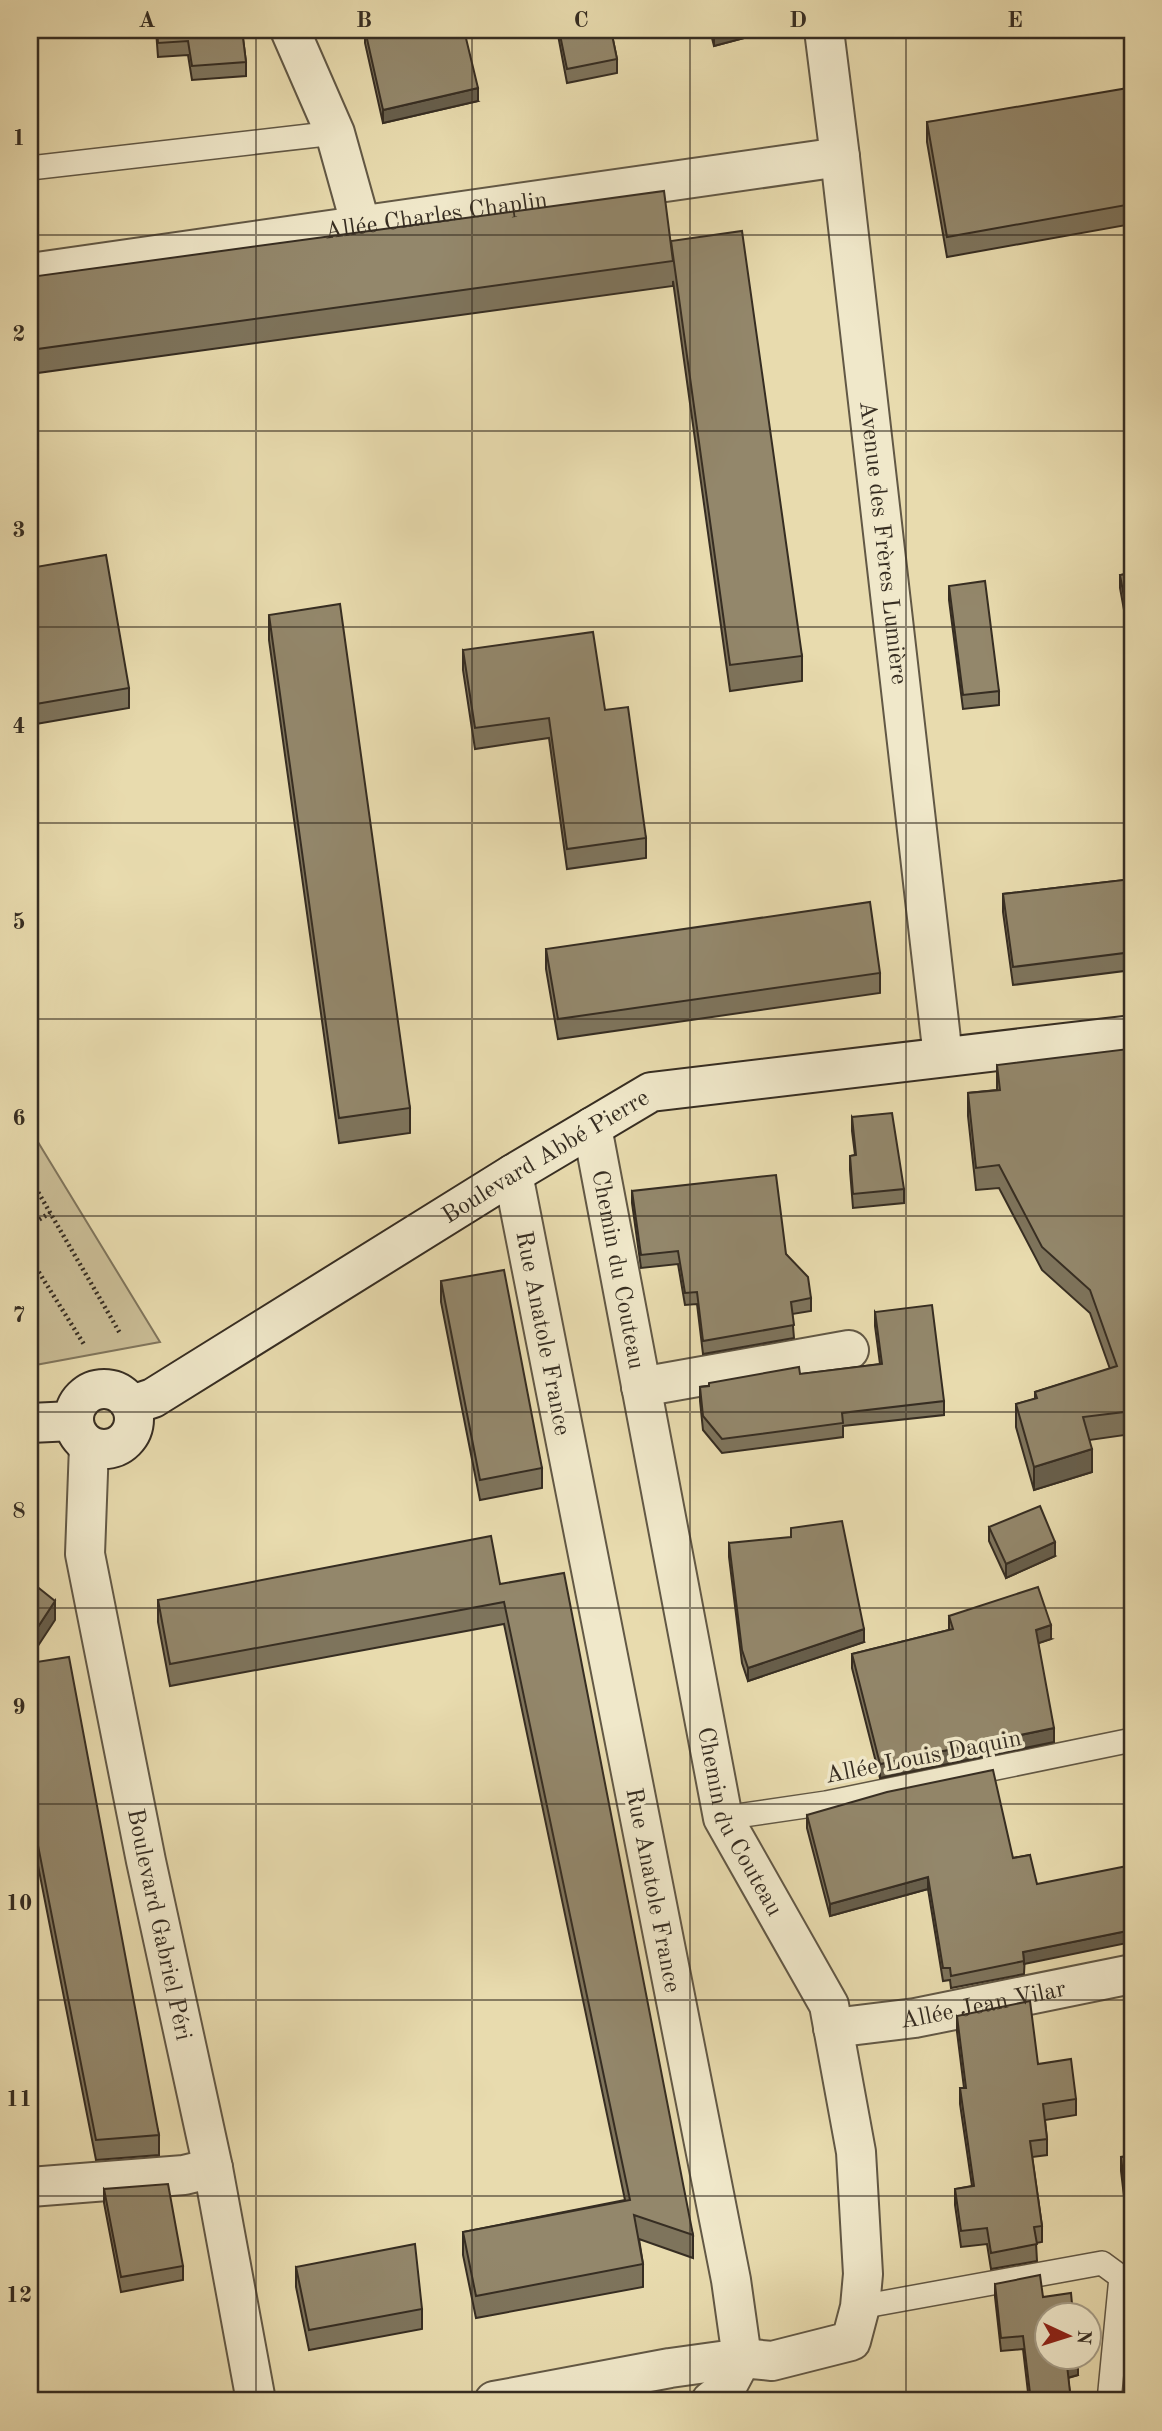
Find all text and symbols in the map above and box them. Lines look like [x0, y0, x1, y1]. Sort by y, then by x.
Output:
text: A [138, 9, 156, 32]
text: B [356, 9, 372, 32]
text: C [573, 9, 589, 32]
text: D [789, 9, 807, 32]
text: E [1007, 9, 1023, 32]
text: 1 [12, 127, 26, 150]
street label: Allée Charles Chaplin [323, 189, 549, 245]
text: 2 [12, 323, 26, 346]
street label: Avenue des Frères Lumière [854, 400, 910, 686]
text: 3 [12, 519, 26, 542]
text: 4 [12, 715, 26, 738]
text: 5 [12, 911, 26, 934]
street label: Boulevard Abbé Pierre [438, 1086, 654, 1229]
text: 6 [12, 1107, 26, 1130]
street label: Chemin du Couteau [586, 1168, 648, 1372]
street label: Rue Anatole France [510, 1229, 574, 1438]
text: 7 [12, 1304, 26, 1327]
text: 8 [12, 1500, 26, 1523]
text: 9 [12, 1696, 26, 1719]
street label: Chemin du Couteau [692, 1725, 786, 1921]
street label: Allée Louis Daquin [823, 1727, 1024, 1789]
street label: Rue Anatole France [620, 1786, 684, 1995]
street label: Boulevard Gabriel Péri [122, 1807, 195, 2043]
text: 10 [6, 1892, 32, 1915]
street label: Allée Jean Vilar [899, 1978, 1068, 2034]
text: 11 [6, 2088, 32, 2111]
text: 12 [6, 2284, 32, 2307]
north arrow [1032, 2302, 1102, 2372]
text: N [1072, 2329, 1092, 2345]

